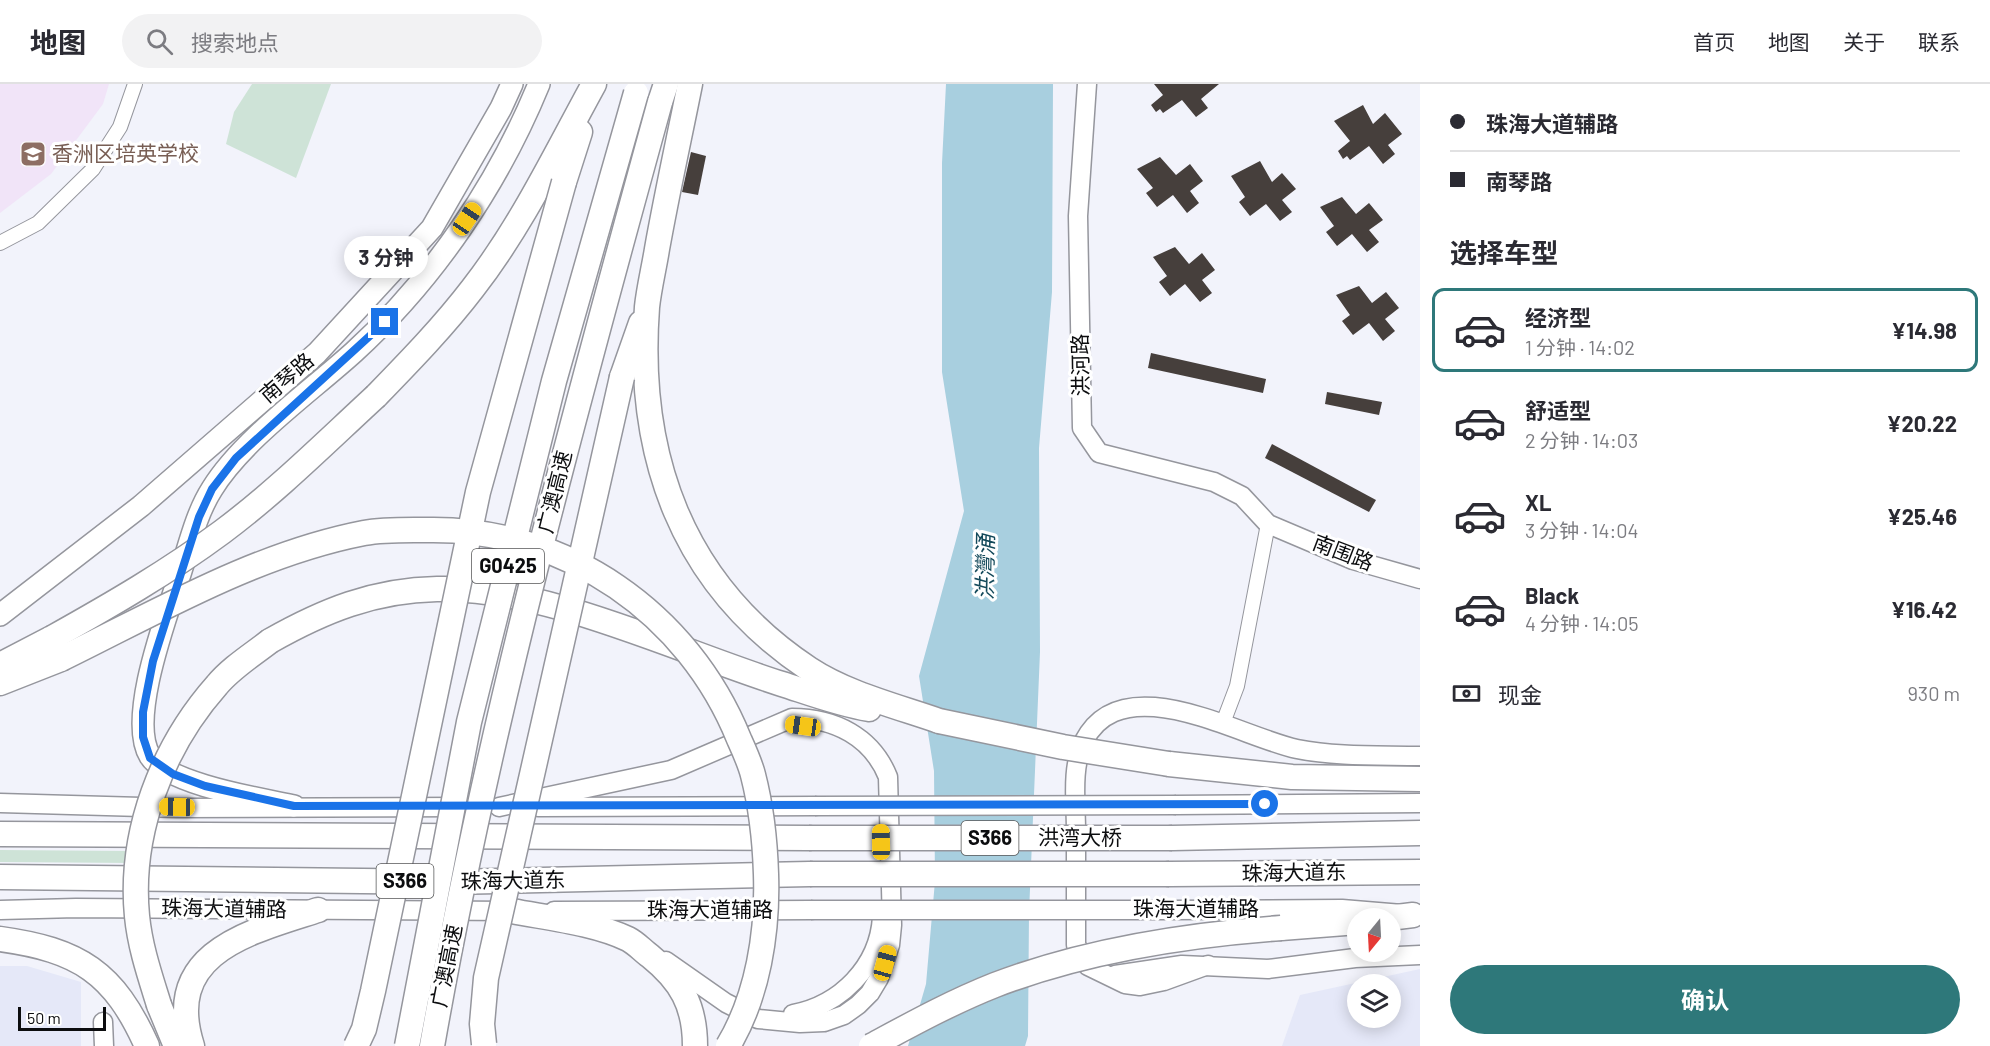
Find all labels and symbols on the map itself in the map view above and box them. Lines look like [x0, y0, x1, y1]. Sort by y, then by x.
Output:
school or university icon: 香洲区培英学校 [18, 139, 48, 169]
place label: 香洲区培英学校 [52, 140, 199, 165]
car [449, 199, 485, 239]
callout: 3 分钟 [343, 235, 427, 277]
route end [371, 308, 398, 335]
street label: 洪河路 [1066, 333, 1093, 397]
street label: 南琴路 [254, 347, 318, 407]
street label: 广澳高速 [531, 448, 576, 535]
street label: 南围路 [1310, 529, 1377, 575]
water label: 洪灣涌 [970, 531, 998, 600]
road number: G0425 [472, 549, 544, 583]
car [784, 715, 822, 737]
route start [1251, 790, 1278, 817]
car [159, 798, 195, 816]
road number: S366 [962, 821, 1018, 855]
car [872, 824, 890, 860]
street label: 洪湾大桥 [1038, 824, 1122, 849]
street label: 珠海大道东 [1241, 858, 1347, 885]
road number: S366 [376, 864, 434, 898]
street label: 珠海大道东 [460, 866, 566, 893]
street label: 珠海大道辅路 [161, 894, 287, 921]
street label: 珠海大道辅路 [1133, 895, 1259, 920]
street label: 珠海大道辅路 [647, 896, 773, 921]
north arrow [1347, 908, 1401, 962]
street label: 广澳高速 [425, 922, 466, 1009]
car [872, 943, 898, 983]
scale bar [18, 1004, 106, 1032]

